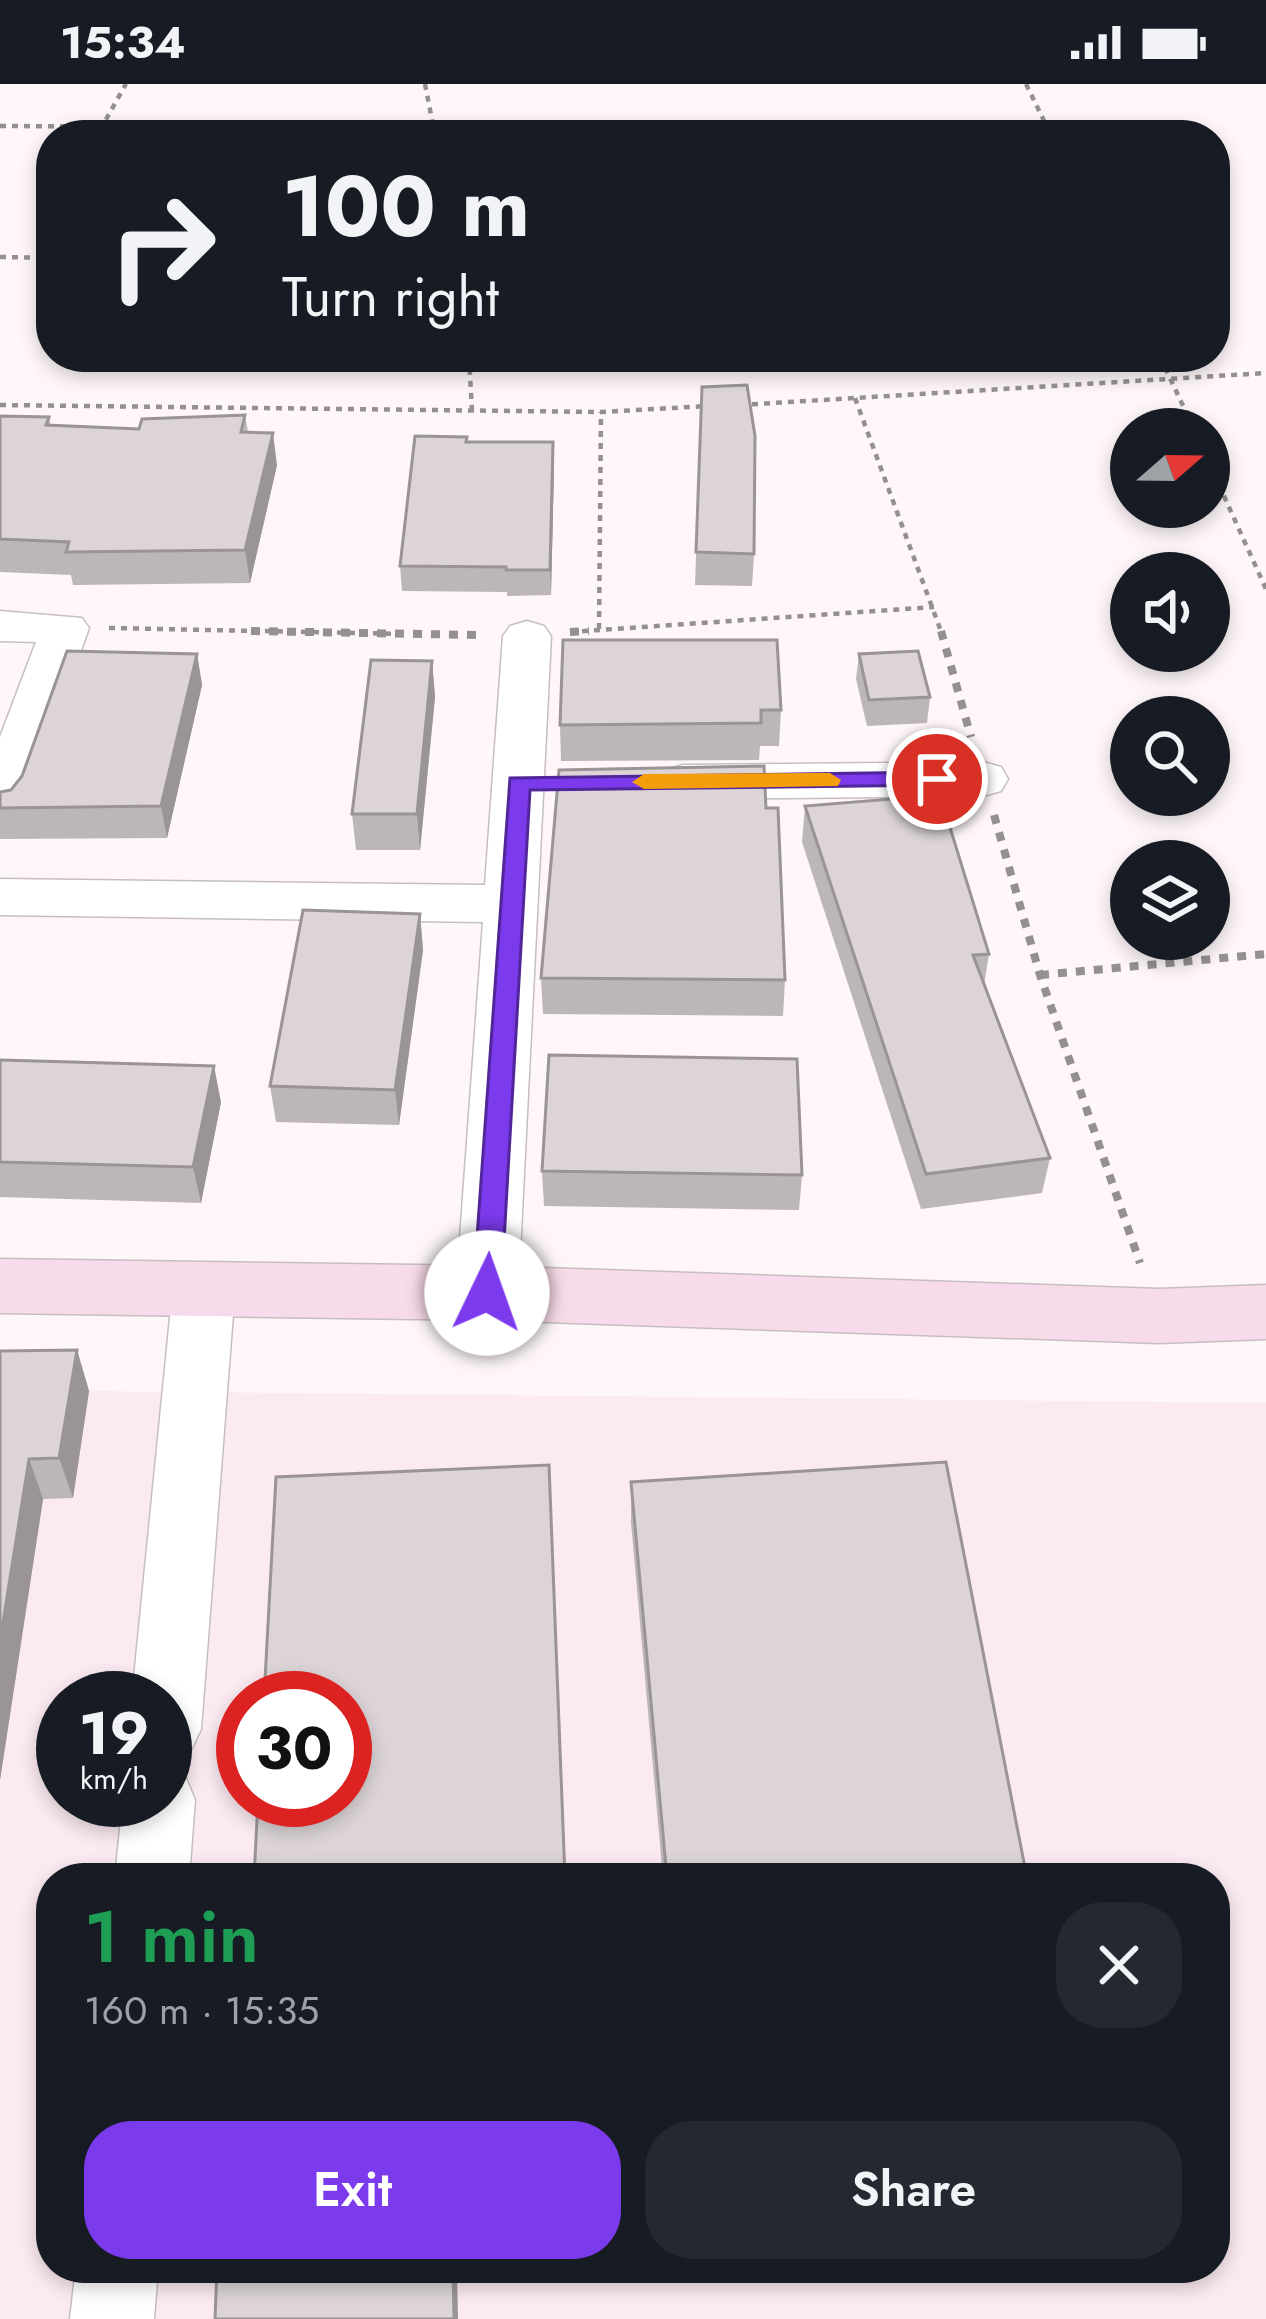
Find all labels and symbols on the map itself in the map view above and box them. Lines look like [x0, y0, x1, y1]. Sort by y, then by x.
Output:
north arrow [1110, 408, 1230, 528]
pin [886, 728, 988, 830]
position arrow [424, 1230, 550, 1356]
speed limit sign: 30 [216, 1671, 372, 1827]

